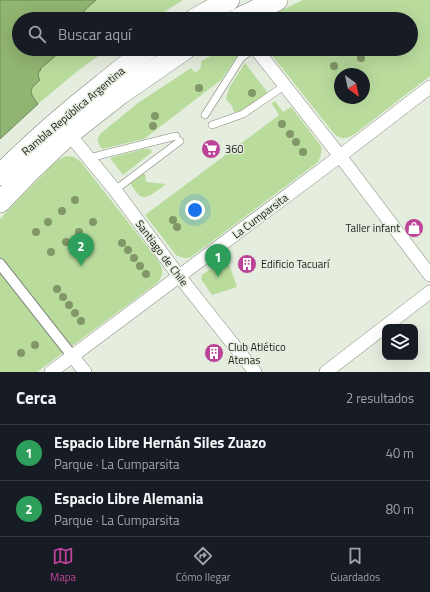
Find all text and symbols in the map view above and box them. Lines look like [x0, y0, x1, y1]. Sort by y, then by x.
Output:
search box [12, 12, 418, 56]
icon: search [26, 23, 48, 45]
text: Buscar aquí [58, 23, 131, 46]
street label: Rambla República Argentina [18, 63, 128, 159]
north arrow [334, 68, 370, 104]
supermarket icon: 360 [200, 138, 222, 160]
place label: 360 [225, 141, 243, 157]
street label: La Cumparsita [229, 189, 292, 242]
your location [185, 200, 205, 220]
street label: Santiago de Chile [132, 217, 192, 290]
shop icon: Taller infant [403, 217, 425, 239]
place label: Taller infant [346, 220, 400, 236]
pin: 2 [68, 233, 94, 266]
pin: 1 [205, 244, 231, 277]
building icon: Edificio Tacuarí [236, 253, 258, 275]
place label: Edificio Tacuarí [261, 256, 331, 272]
map controls [382, 324, 418, 360]
button: layers [382, 324, 418, 360]
place label: Club Atlético Atenas [228, 339, 286, 368]
building icon: Club Atlético Atenas [203, 342, 225, 364]
text: Cerca [16, 385, 56, 411]
text: 2 resultados [346, 388, 414, 408]
text: Espacio Libre Hernán Siles Zuazo [54, 431, 266, 454]
text: 1 [25, 443, 33, 463]
text: 40 m [386, 443, 414, 463]
text: Parque · La Cumparsita [54, 454, 179, 474]
text: Espacio Libre Alemania [54, 487, 204, 510]
text: 2 [25, 499, 33, 519]
text: 80 m [386, 499, 414, 519]
text: Parque · La Cumparsita [54, 510, 179, 530]
tab: Mapa [50, 545, 76, 585]
tab: Cómo llegar [176, 545, 230, 585]
tab: Guardados [330, 545, 380, 585]

